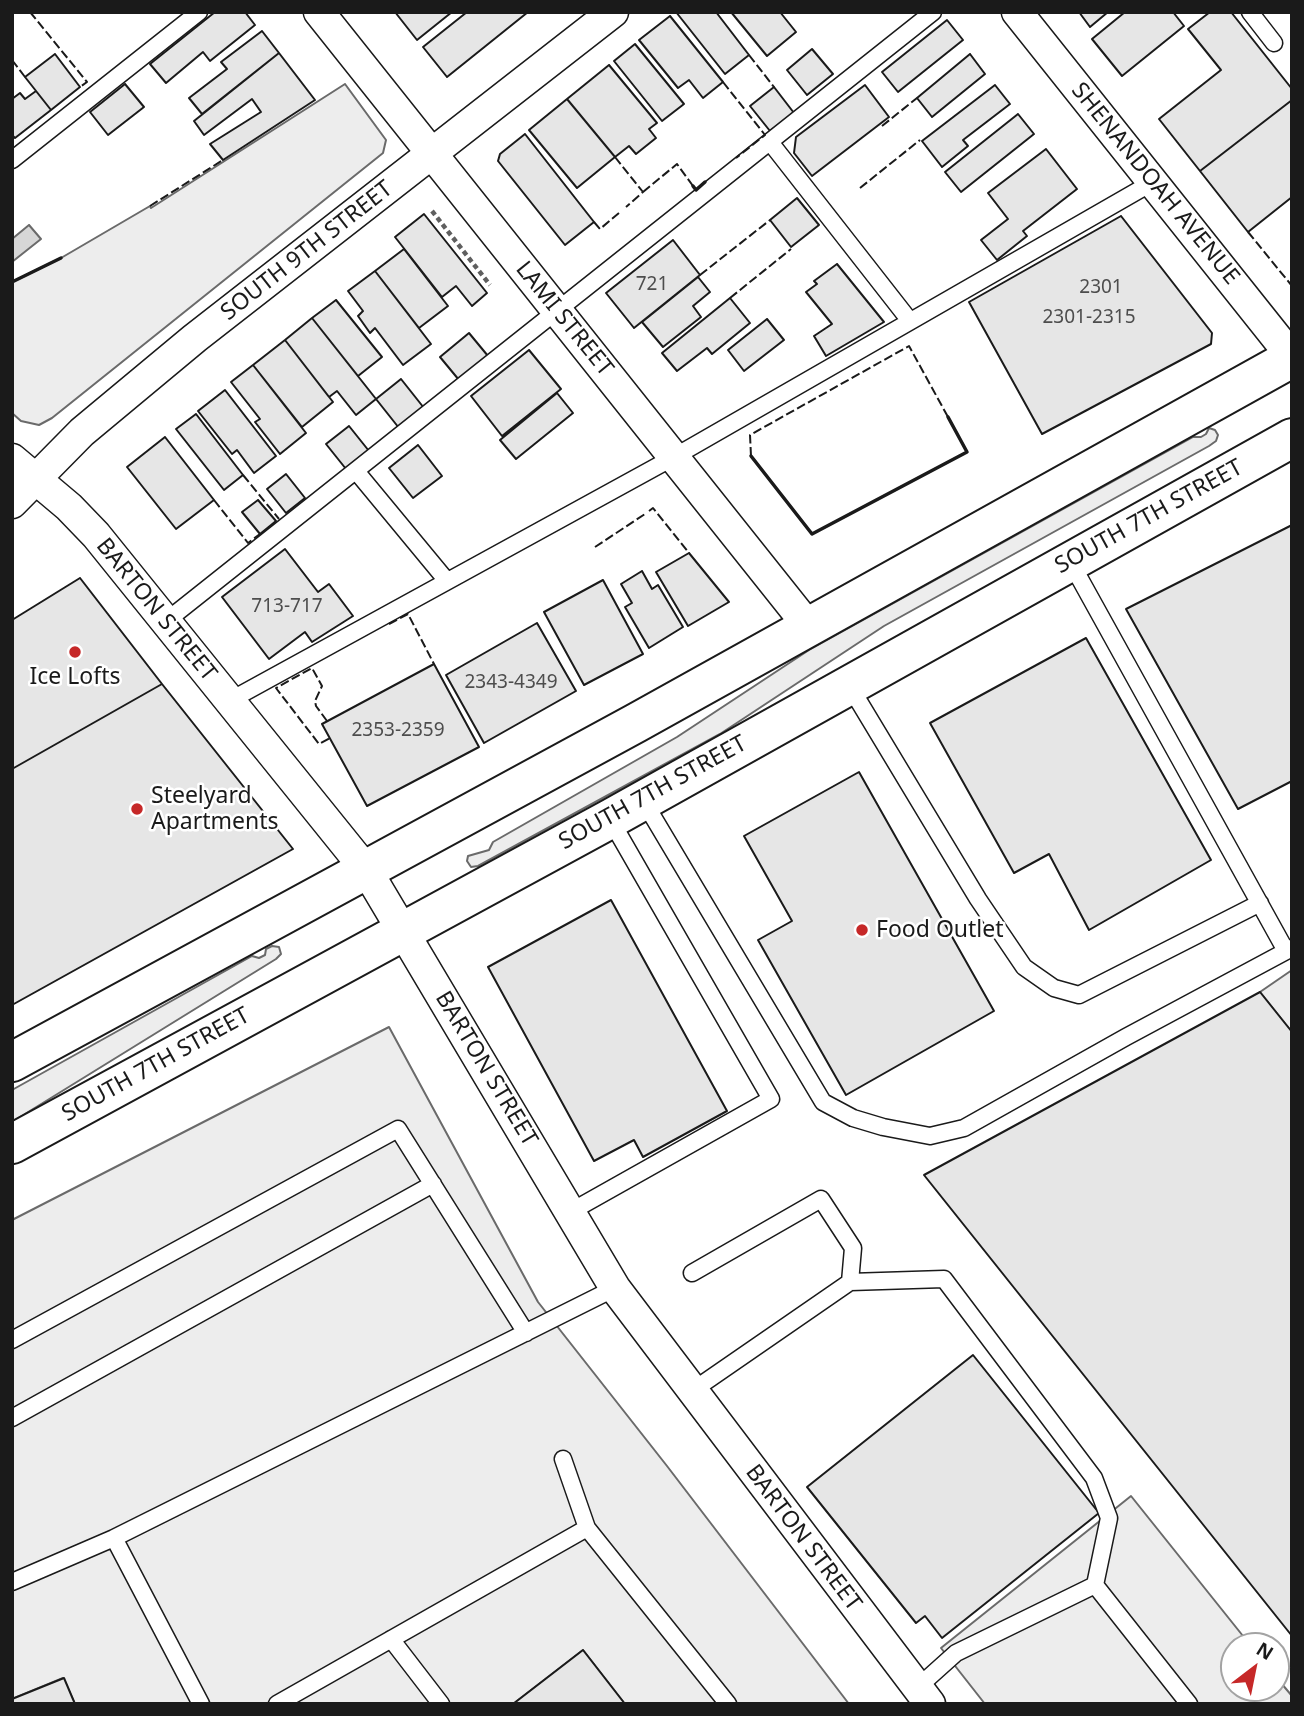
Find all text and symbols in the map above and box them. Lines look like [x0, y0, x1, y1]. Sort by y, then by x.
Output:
street label: SHENANDOAH AVENUE [1065, 78, 1245, 290]
street label: SOUTH 9TH STREET [216, 175, 398, 327]
street label: LAMI STREET [509, 256, 619, 382]
house number: 721 [636, 274, 668, 296]
house number: 2301 [1079, 277, 1123, 299]
house number: 2301-2315 [1042, 307, 1136, 329]
street label: SOUTH 7TH STREET [1050, 454, 1248, 580]
street label: BARTON STREET [90, 533, 222, 687]
house number: 713-717 [251, 596, 323, 618]
marker: Ice Lofts [67, 644, 83, 660]
place label: Ice Lofts [30, 663, 120, 691]
house number: 2343-4349 [464, 672, 558, 694]
house number: 2353-2359 [351, 720, 445, 742]
street label: SOUTH 7TH STREET [554, 730, 752, 856]
place label: Steelyard Apartments [151, 782, 279, 836]
marker: Steelyard Apartments [129, 801, 145, 817]
place label: Food Outlet [876, 916, 1004, 944]
marker: Food Outlet [854, 922, 870, 938]
street label: BARTON STREET [429, 987, 543, 1151]
street label: SOUTH 7TH STREET [57, 1002, 255, 1128]
street label: BARTON STREET [739, 1459, 867, 1617]
north arrow [1220, 1632, 1290, 1702]
text: N [1252, 1636, 1279, 1666]

